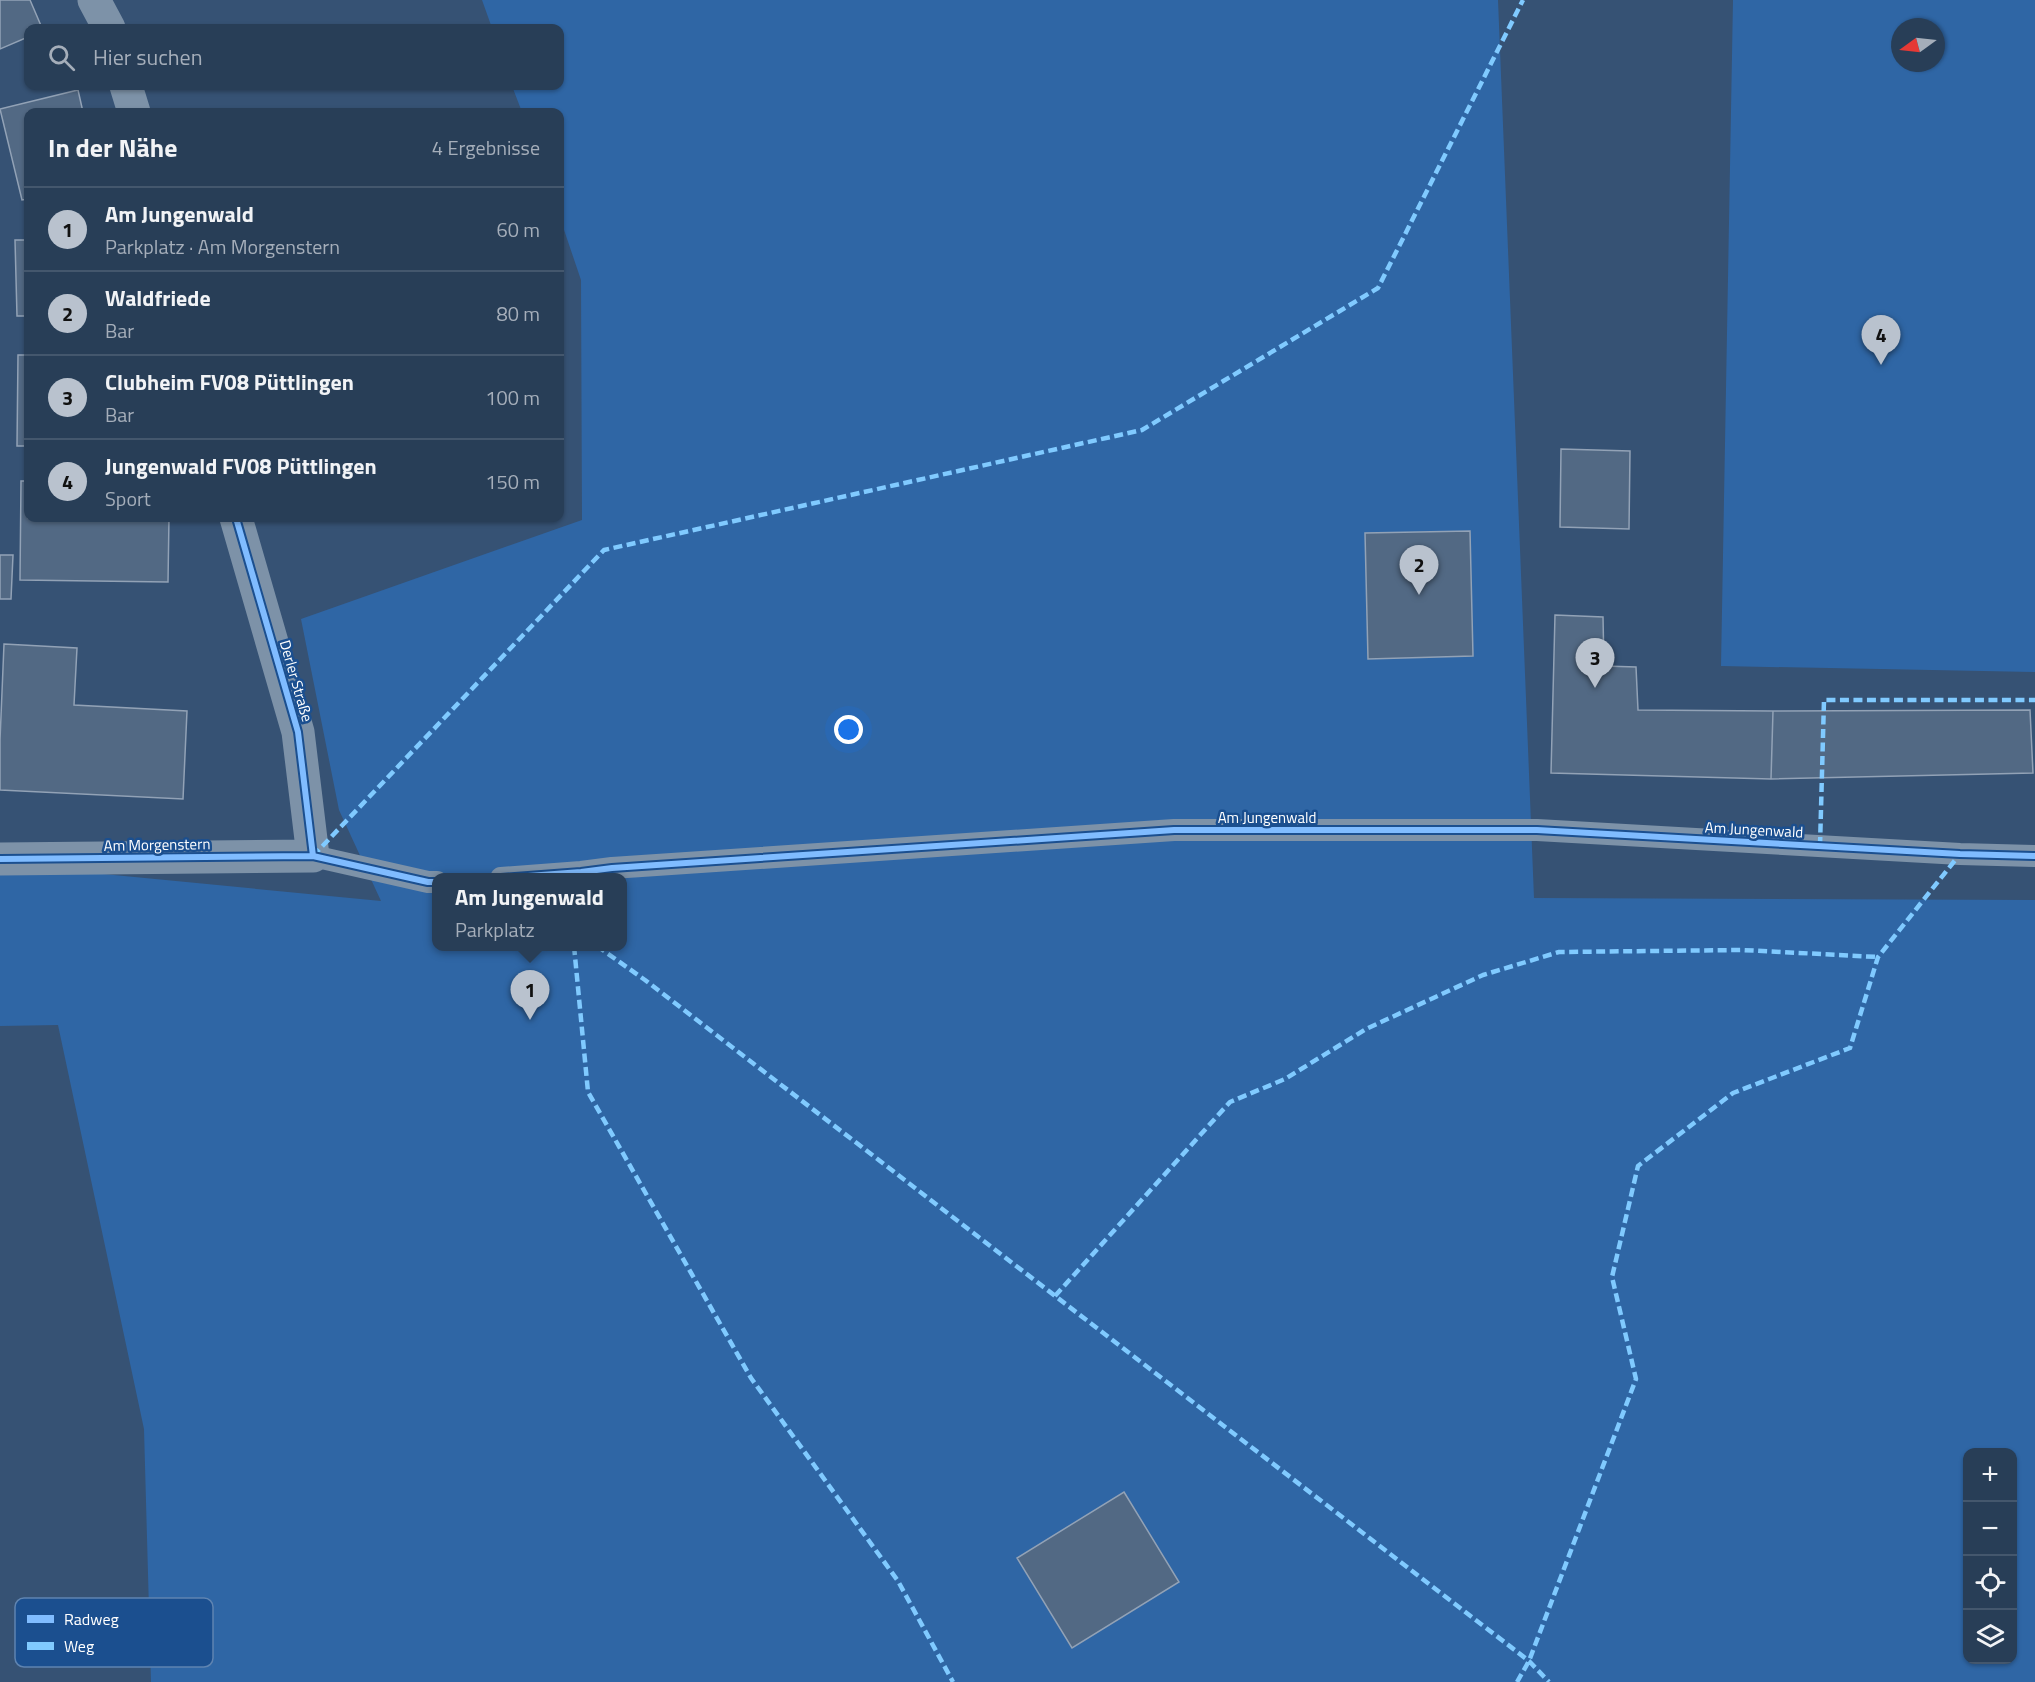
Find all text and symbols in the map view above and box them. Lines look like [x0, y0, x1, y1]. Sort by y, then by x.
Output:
north arrow [1891, 18, 1945, 72]
search box [24, 24, 564, 90]
text: Hier suchen [93, 40, 202, 74]
icon: search [45, 41, 78, 74]
text: In der Nähe [48, 128, 177, 167]
text: 4 Ergebnisse [432, 132, 540, 163]
text: Am Jungenwald [105, 197, 254, 231]
text: 1 [62, 214, 73, 245]
text: 60 m [496, 214, 540, 245]
text: Parkplatz · Am Morgenstern [105, 231, 340, 262]
text: Waldfriede [105, 281, 211, 315]
text: 2 [62, 298, 73, 329]
text: 80 m [496, 298, 540, 329]
text: Bar [105, 315, 134, 346]
pin: 4 [1862, 316, 1900, 365]
text: Clubheim FV08 Püttlingen [105, 365, 354, 399]
text: 3 [62, 382, 73, 413]
text: 100 m [485, 382, 540, 413]
text: Bar [105, 399, 134, 430]
text: Jungenwald FV08 Püttlingen [105, 449, 377, 483]
text: 4 [62, 466, 73, 497]
text: 150 m [485, 466, 540, 497]
text: Sport [105, 483, 151, 514]
pin: 2 [1400, 546, 1438, 595]
street label: Derler Straße [274, 637, 319, 724]
pin: 3 [1576, 638, 1614, 688]
your location [834, 715, 863, 744]
street label: Am Jungenwald [1218, 806, 1316, 829]
street label: Am Jungenwald [1704, 815, 1804, 844]
street label: Am Morgenstern [103, 832, 211, 857]
popup [432, 873, 627, 951]
text: Am Jungenwald [455, 880, 604, 914]
text: Parkplatz [455, 914, 535, 945]
pin: 1 [510, 970, 550, 1020]
map controls [1963, 1448, 2017, 1664]
button: + [1963, 1448, 2017, 1502]
button: − [1963, 1502, 2017, 1556]
button: locate [1963, 1556, 2017, 1610]
legend [15, 1598, 213, 1667]
text: Radweg [64, 1607, 119, 1631]
button: layers [1963, 1610, 2017, 1664]
text: Weg [64, 1634, 94, 1658]

